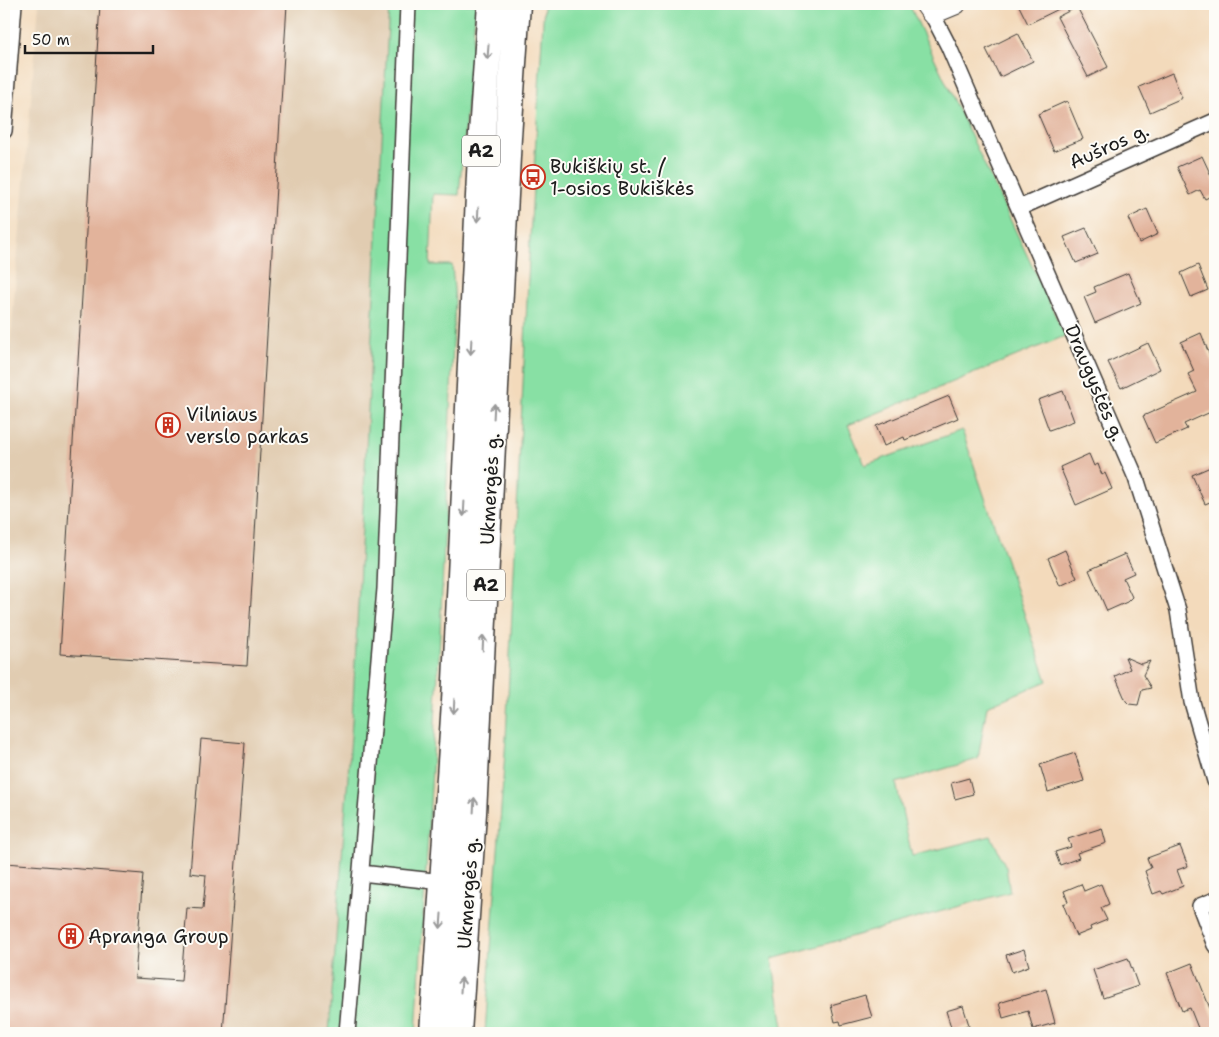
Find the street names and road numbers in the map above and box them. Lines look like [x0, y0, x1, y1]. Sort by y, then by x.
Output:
street label: Aušros g. [1065, 117, 1153, 175]
road number: A2 [462, 136, 500, 166]
street label: Draugystės g. [1059, 321, 1131, 445]
street label: Ukmergės g. [475, 432, 505, 546]
road number: A2 [467, 570, 505, 600]
street label: Ukmergės g. [452, 836, 484, 950]

